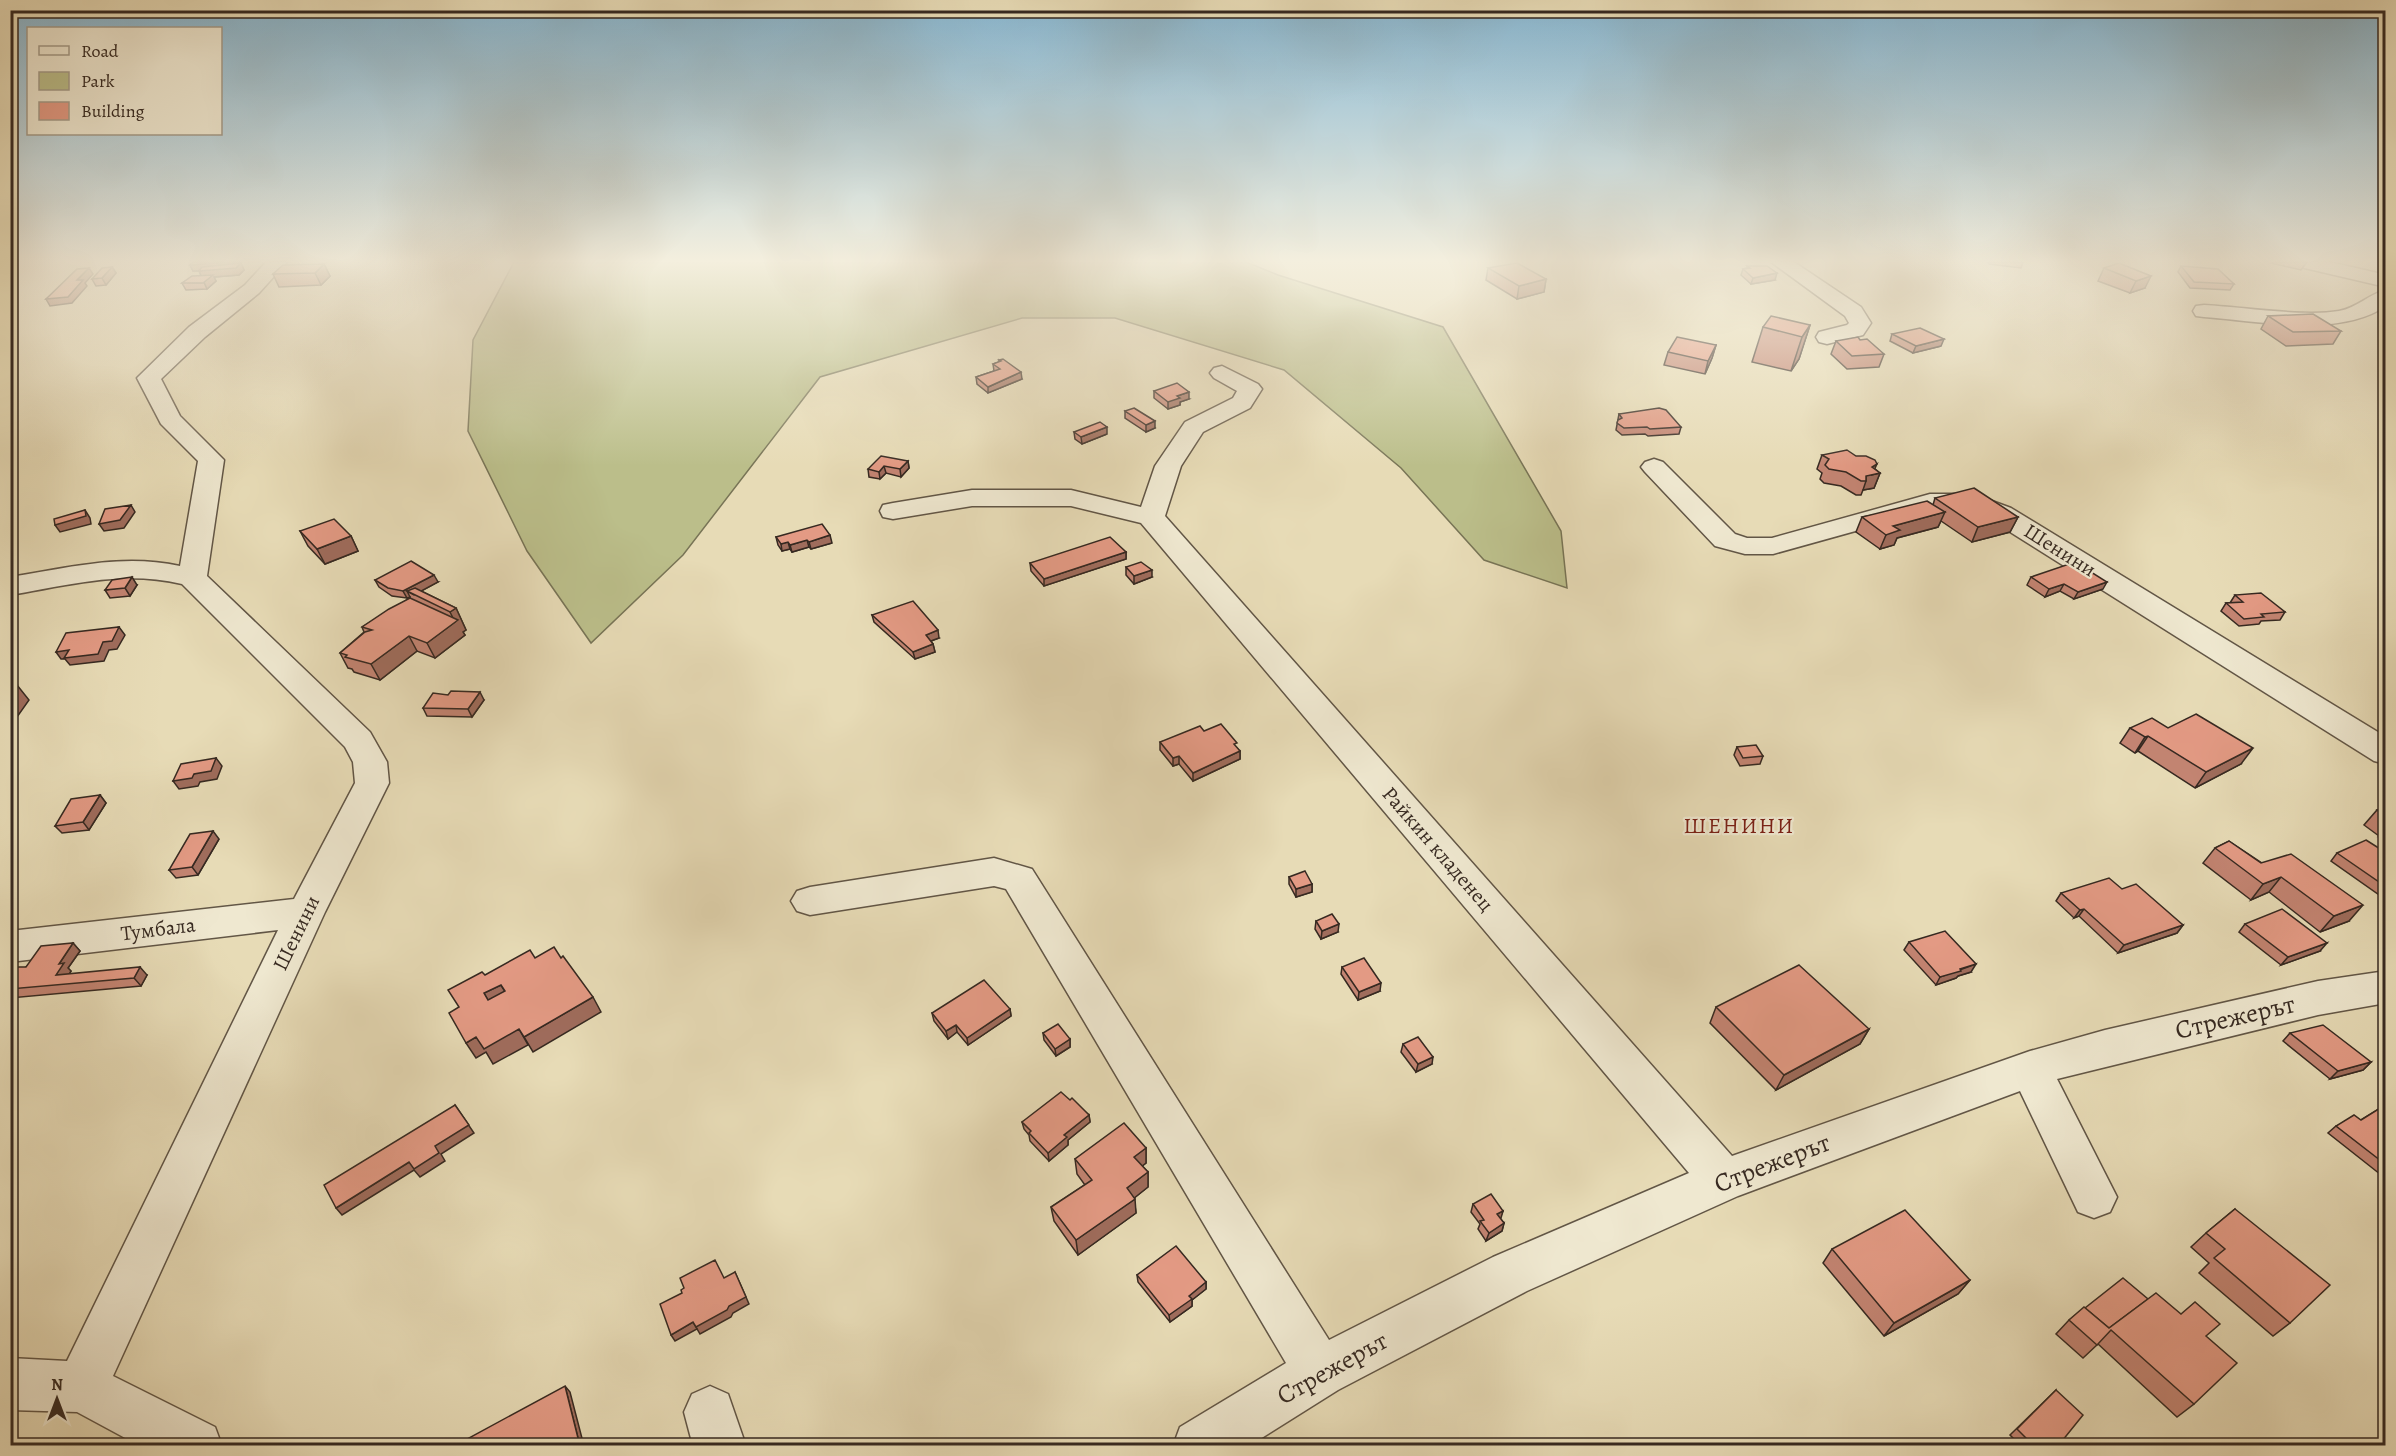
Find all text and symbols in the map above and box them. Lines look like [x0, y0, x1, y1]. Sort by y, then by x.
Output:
legend [27, 27, 222, 135]
text: Road [81, 39, 119, 63]
text: Park [81, 69, 115, 93]
text: Building [81, 99, 145, 123]
street label: Шенини [2018, 517, 2102, 583]
street label: Райкин кладенец [1376, 781, 1500, 917]
district label: ШЕНИНИ [1683, 811, 1795, 841]
street label: Шенини [266, 891, 326, 975]
street label: Тумбала [119, 911, 197, 947]
street label: Стрежерът [2172, 986, 2299, 1048]
street label: Стрежерът [1709, 1125, 1836, 1201]
street label: Стрежерът [1270, 1323, 1394, 1413]
north arrow [27, 1369, 87, 1429]
text: N [51, 1374, 63, 1396]

